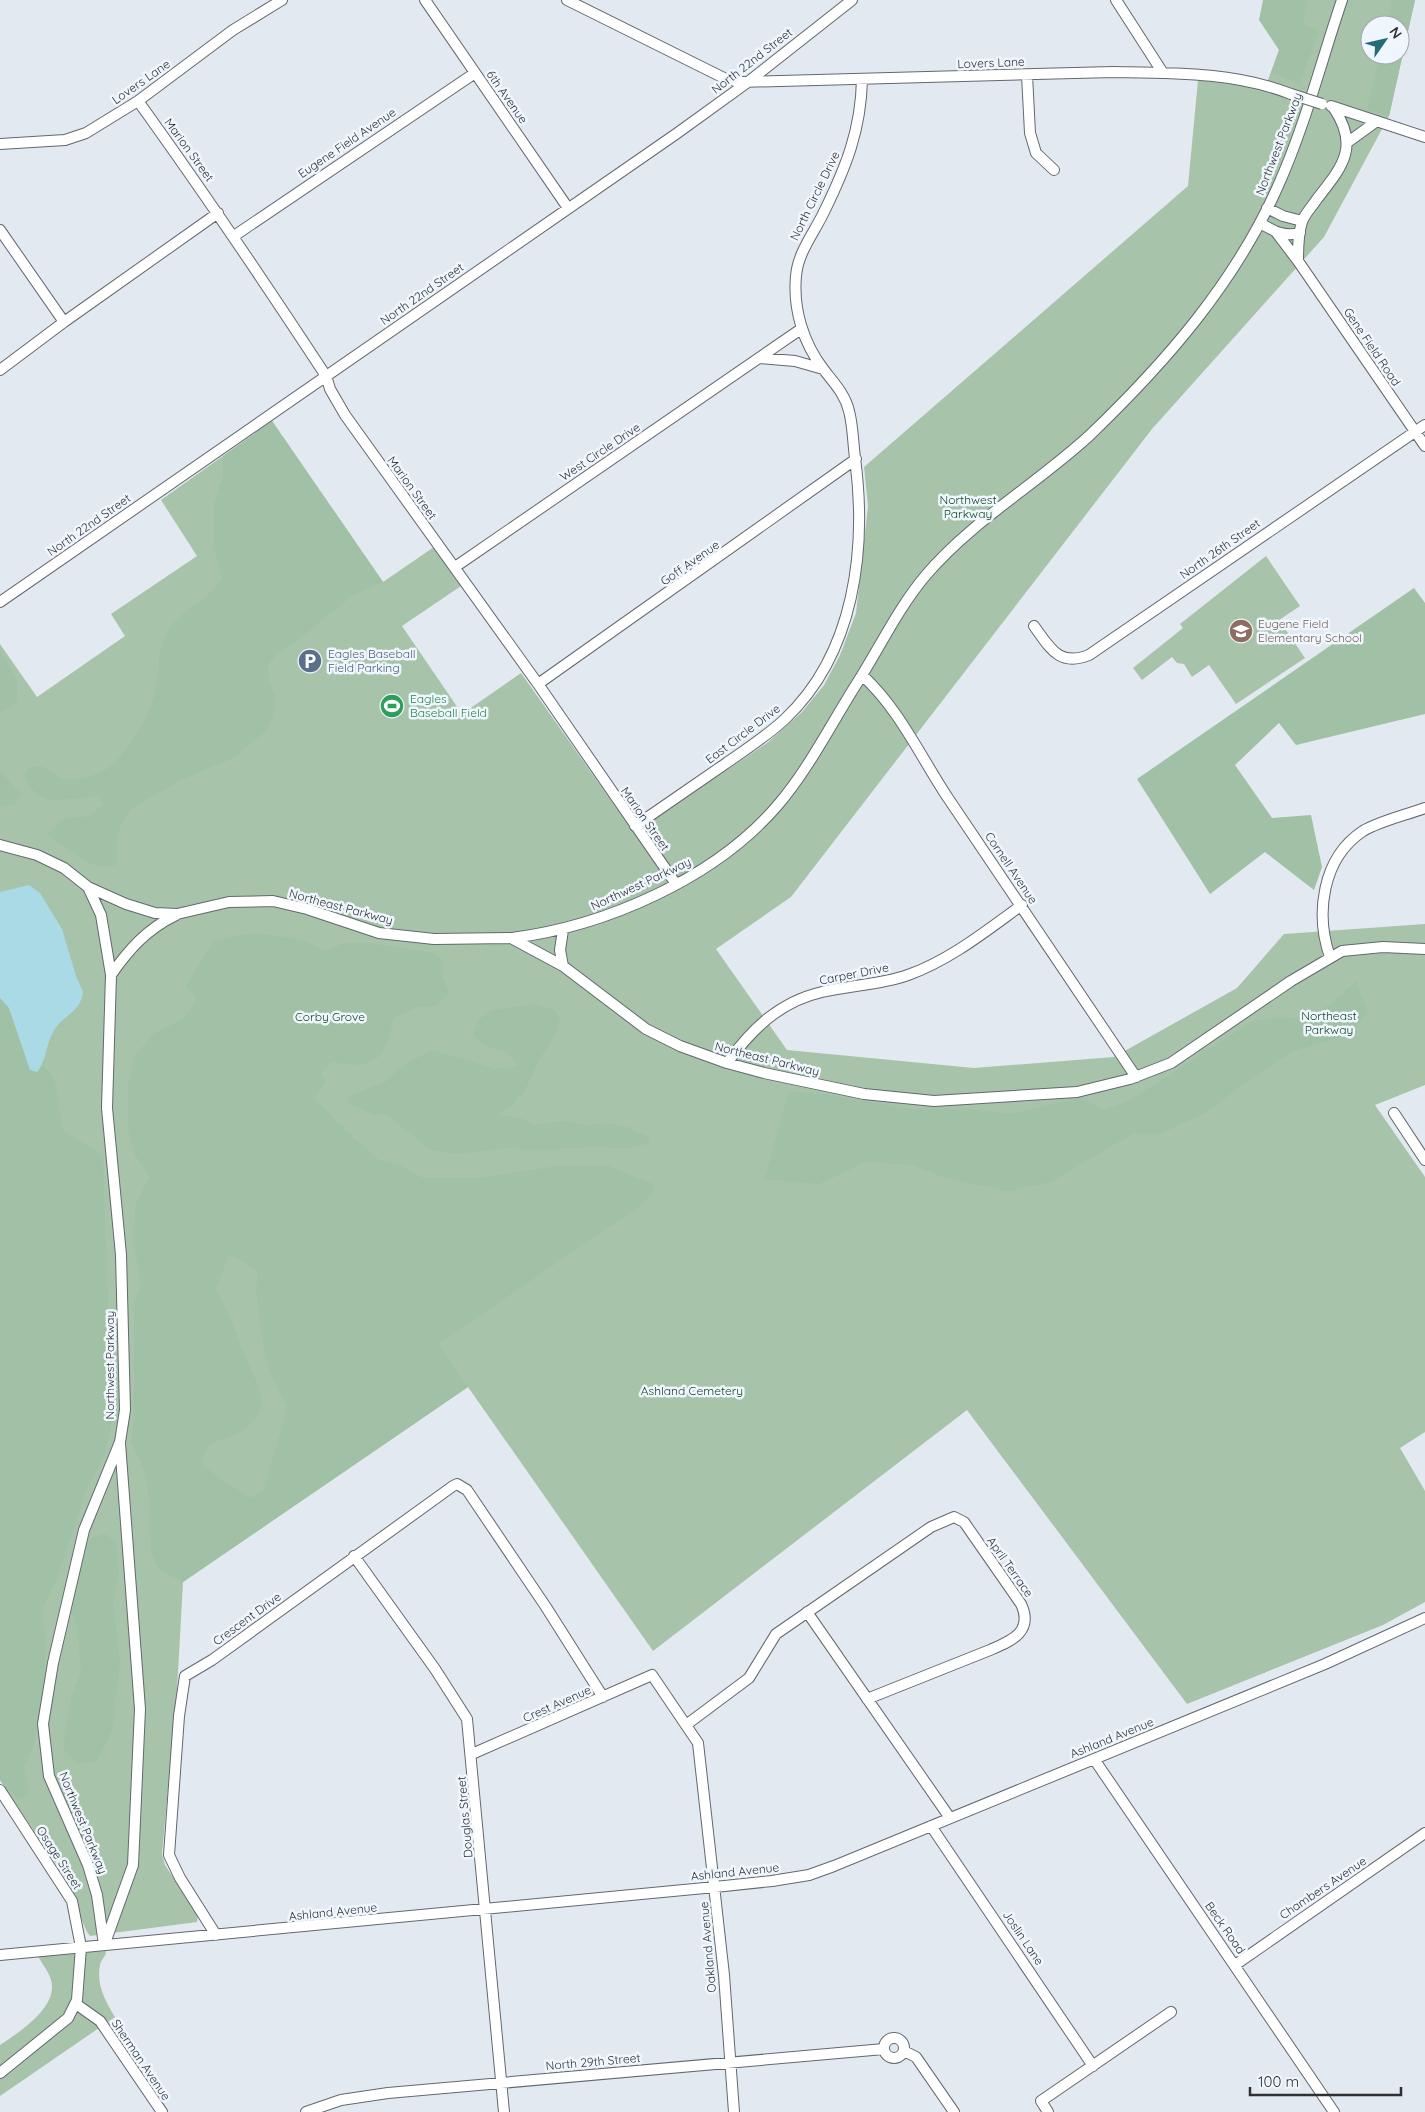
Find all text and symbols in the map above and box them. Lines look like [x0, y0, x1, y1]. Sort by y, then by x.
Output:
north arrow [1360, 15, 1410, 65]
text: N [1385, 23, 1406, 42]
street label: North 22nd Street [708, 24, 795, 97]
street label: Lovers Lane [957, 54, 1025, 71]
street label: Lovers Lane [109, 56, 173, 107]
street label: 6th Avenue [484, 67, 531, 126]
street label: Northwest Parkway [1252, 90, 1305, 197]
street label: Eugene Field Avenue [295, 104, 399, 181]
street label: Marion Street [161, 115, 217, 184]
street label: North Circle Drive [786, 149, 843, 243]
street label: North 22nd Street [377, 259, 466, 328]
street label: Gene Field Road [1341, 305, 1404, 389]
street label: West Circle Drive [557, 419, 643, 484]
street label: Marion Street [384, 453, 440, 522]
street label: North 22nd Street [44, 490, 133, 559]
park label: Northwest Parkway [940, 492, 997, 521]
street label: North 26th Street [1177, 515, 1263, 582]
street label: Goff Avenue [657, 537, 722, 588]
place label: Eugene Field Elementary School [1258, 616, 1362, 645]
school or university icon: Eugene Field Elementary School [1228, 618, 1254, 644]
place label: Eagles Baseball Field Parking [328, 646, 415, 675]
parking icon: Eagles Baseball Field Parking [297, 648, 323, 674]
place label: Eagles Baseball Field [410, 691, 487, 720]
sports icon: Eagles Baseball Field [379, 693, 405, 719]
street label: East Circle Drive [702, 701, 783, 767]
street label: Marion Street [618, 784, 673, 854]
street label: Cornell Avenue [982, 829, 1041, 907]
street label: Northwest Parkway [588, 854, 693, 913]
street label: Northeast Parkway [287, 885, 395, 928]
street label: Carper Drive [818, 959, 890, 988]
park label: Northeast Parkway [1301, 1008, 1357, 1037]
park label: Corby Grove [295, 1009, 365, 1024]
street label: Northeast Parkway [713, 1038, 821, 1079]
street label: Northwest Parkway [102, 1311, 117, 1419]
park label: Ashland Cemetery [641, 1383, 743, 1398]
street label: April Terrace [984, 1534, 1037, 1600]
street label: Crescent Drive [210, 1589, 284, 1648]
street label: Crest Avenue [520, 1682, 593, 1725]
street label: Ashland Avenue [1068, 1714, 1156, 1761]
street label: Northwest Parkway [56, 1770, 111, 1876]
street label: Douglas Street [453, 1776, 476, 1858]
street label: Osage Street [33, 1823, 85, 1892]
street label: Chambers Avenue [1276, 1853, 1369, 1922]
street label: Ashland Avenue [690, 1859, 780, 1884]
street label: Ashland Avenue [288, 1899, 378, 1924]
street label: Beck Road [1202, 1899, 1249, 1957]
street label: Oakland Avenue [696, 1901, 719, 1993]
street label: Joslin Lane [1000, 1908, 1047, 1968]
street label: Sherman Avenue [109, 2016, 174, 2103]
street label: North 29th Street [545, 2050, 641, 2073]
scale bar [1250, 2064, 1401, 2096]
text: 100 m [1258, 2072, 1299, 2091]

